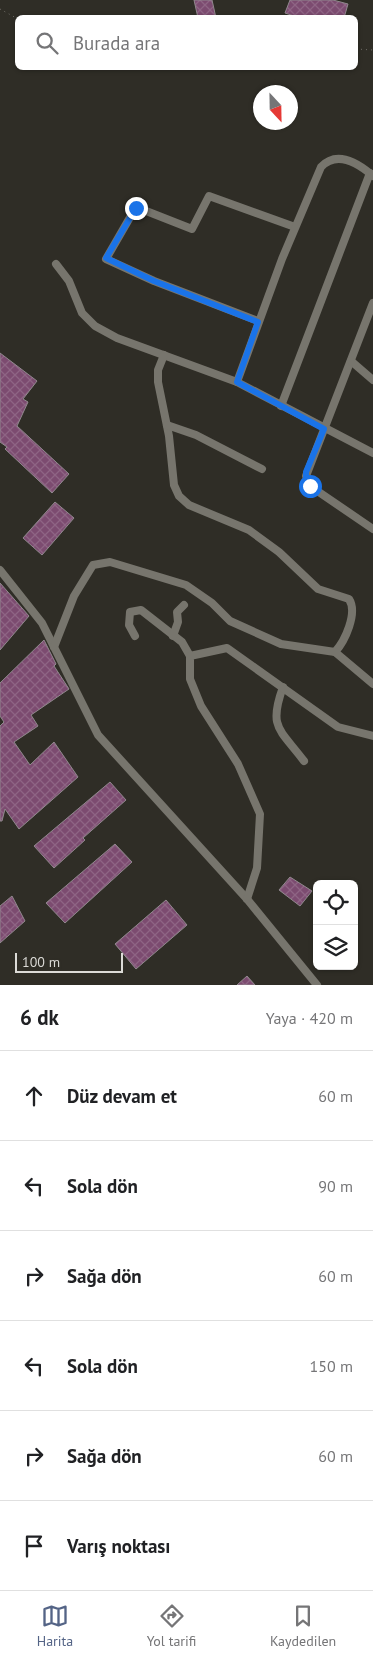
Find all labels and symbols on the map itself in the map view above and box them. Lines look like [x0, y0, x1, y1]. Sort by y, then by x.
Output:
north arrow [253, 85, 298, 130]
route end [125, 197, 148, 220]
route start [299, 475, 322, 498]
scale bar [15, 950, 122, 973]

